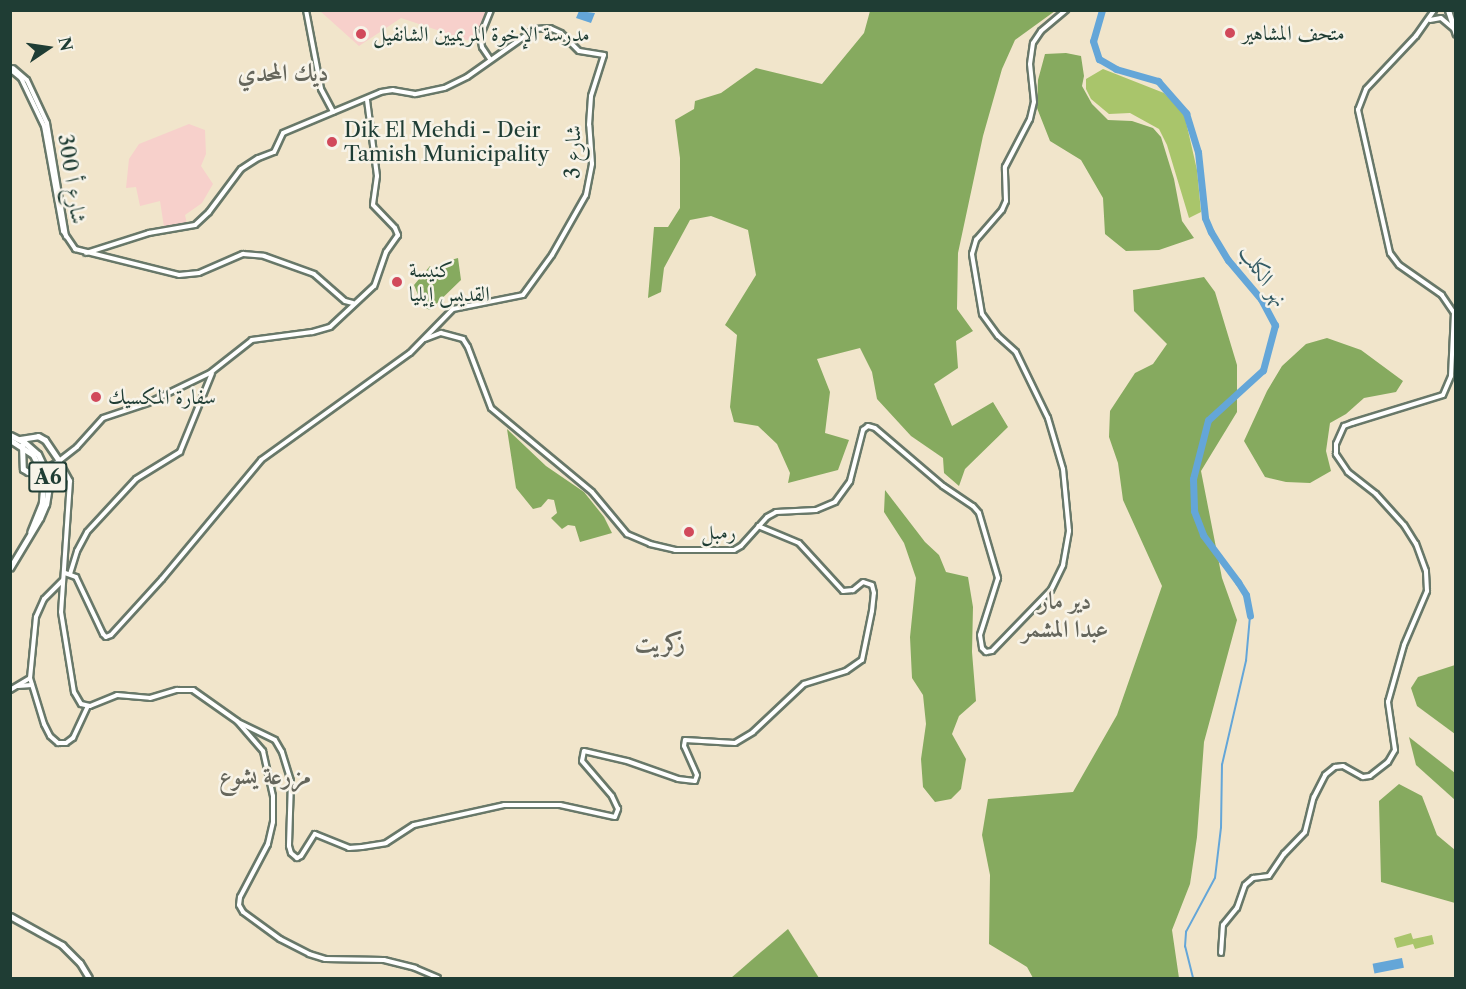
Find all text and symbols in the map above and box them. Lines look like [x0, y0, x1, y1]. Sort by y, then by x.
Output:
north arrow [18, 18, 78, 78]
place label: متحف المشاهير [1242, 20, 1345, 46]
place label: مدرسة الإخوة المريميين الشانفيل [373, 21, 590, 47]
marker: متحف المشاهير [1223, 26, 1237, 40]
marker: مدرسة الإخوة المريميين الشانفيل [354, 27, 368, 41]
text: N [54, 35, 77, 53]
district label: ديك المحدي [237, 59, 329, 87]
place label: Dik El Mehdi - Deir Tamish Municipality [344, 117, 549, 167]
street label: شارع 3 [560, 125, 586, 179]
street label: شارع أ 300 [52, 132, 92, 226]
marker: Dik El Mehdi - Deir Tamish Municipality [325, 135, 339, 149]
water label: نهر الكلب [1234, 240, 1294, 312]
place label: كنيسة القديس إيليا [409, 257, 490, 307]
marker: كنيسة القديس إيليا [390, 275, 404, 289]
place label: سفارة المكسيك [108, 384, 216, 410]
marker: سفارة المكسيك [89, 390, 103, 404]
road number: A6 [27, 460, 69, 494]
place label: رمبل [701, 519, 736, 545]
marker: رمبل [682, 525, 696, 539]
district label: دير مار عبدا المشمر [1022, 587, 1108, 643]
district label: زكريت [635, 629, 685, 657]
district label: مزرعة يشوع [219, 762, 311, 790]

